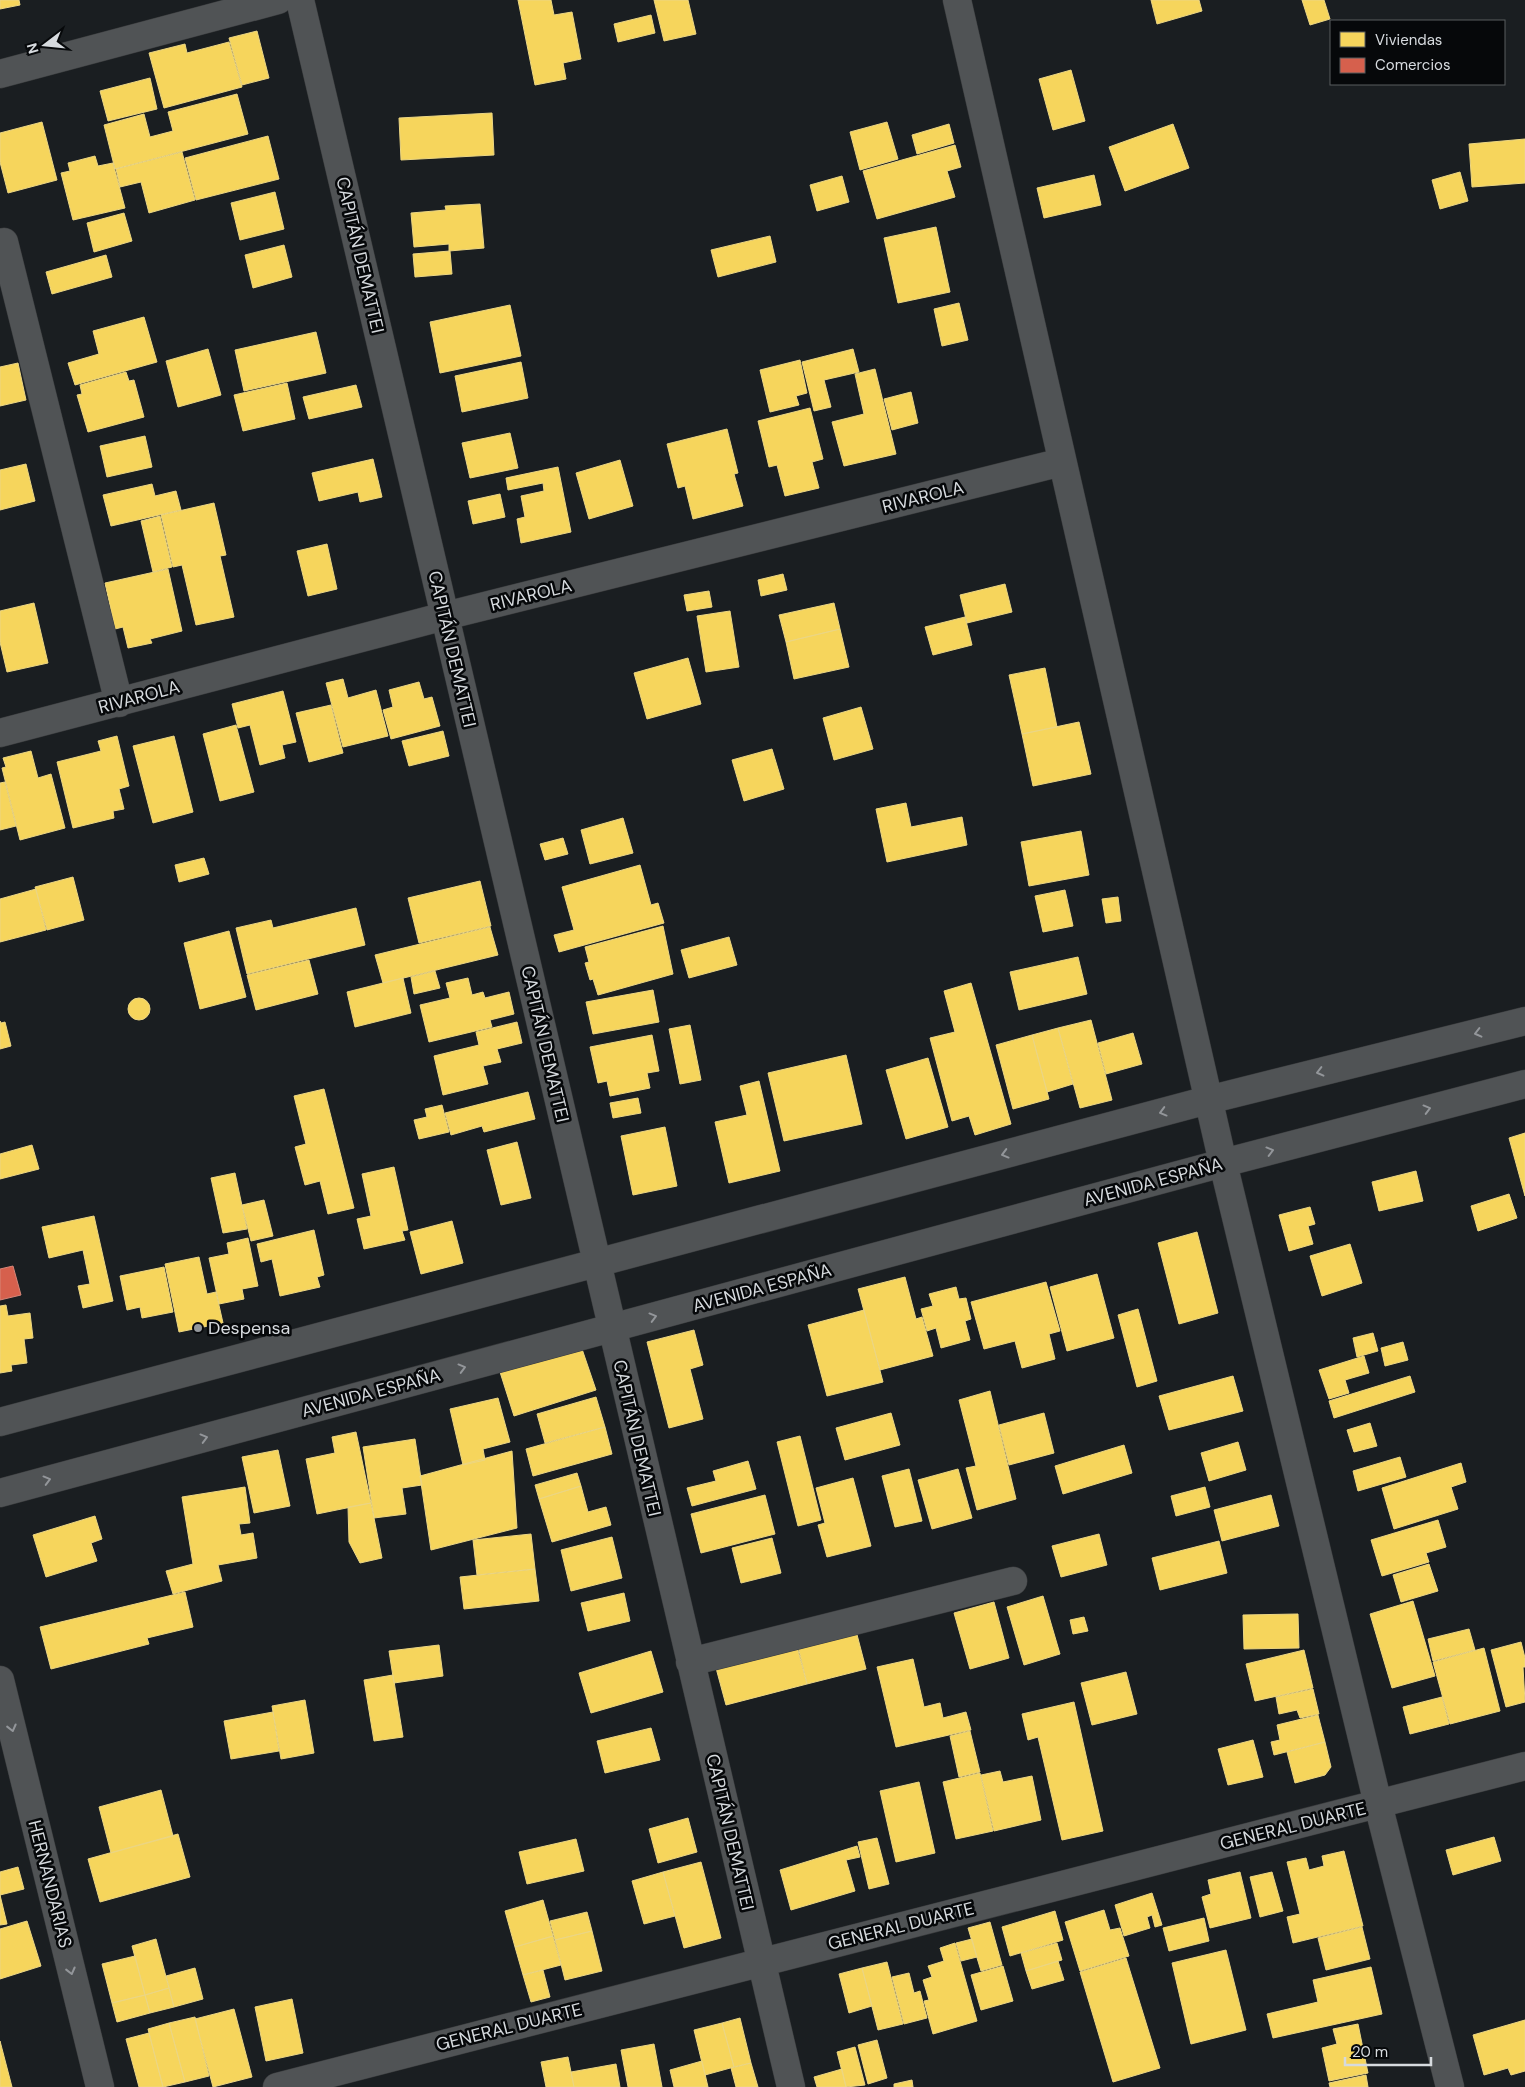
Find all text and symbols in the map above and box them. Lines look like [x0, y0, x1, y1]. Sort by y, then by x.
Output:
north arrow [20, 20, 70, 70]
legend [1330, 20, 1505, 85]
text: Viviendas [1375, 30, 1442, 50]
text: N [22, 41, 43, 56]
text: Comercios [1375, 55, 1450, 75]
street label: CAPITÁN DEMATTEI [330, 174, 390, 336]
street label: RIVAROLA [880, 475, 966, 519]
street label: CAPITÁN DEMATTEI [422, 568, 482, 730]
street label: RIVAROLA [488, 573, 574, 617]
street label: RIVAROLA [96, 675, 182, 719]
street label: CAPITÁN DEMATTEI [515, 963, 575, 1125]
one-way arrow [1473, 1027, 1482, 1038]
one-way arrow [1316, 1066, 1325, 1077]
one-way arrow [1423, 1105, 1431, 1115]
one-way arrow [1158, 1106, 1167, 1117]
one-way arrow [1266, 1146, 1274, 1157]
one-way arrow [1002, 1148, 1010, 1158]
street label: AVENIDA ESPAÑA [1081, 1152, 1225, 1212]
street label: AVENIDA ESPAÑA [690, 1258, 834, 1318]
one-way arrow [648, 1312, 657, 1323]
place label: Despensa [208, 1316, 290, 1340]
marker: Despensa [192, 1322, 204, 1334]
street label: CAPITÁN DEMATTEI [607, 1357, 667, 1519]
street label: AVENIDA ESPAÑA [299, 1363, 443, 1423]
one-way arrow [458, 1364, 466, 1374]
one-way arrow [200, 1433, 208, 1444]
one-way arrow [43, 1476, 51, 1486]
one-way arrow [6, 1723, 17, 1732]
street label: CAPITÁN DEMATTEI [700, 1751, 760, 1913]
street label: GENERAL DUARTE [1217, 1796, 1369, 1856]
street label: HERNANDARIAS [23, 1818, 77, 1950]
street label: GENERAL DUARTE [825, 1896, 977, 1956]
one-way arrow [65, 1966, 76, 1975]
street label: GENERAL DUARTE [433, 1997, 585, 2057]
scale bar [1345, 2034, 1431, 2066]
text: 20 m [1352, 2042, 1388, 2062]

